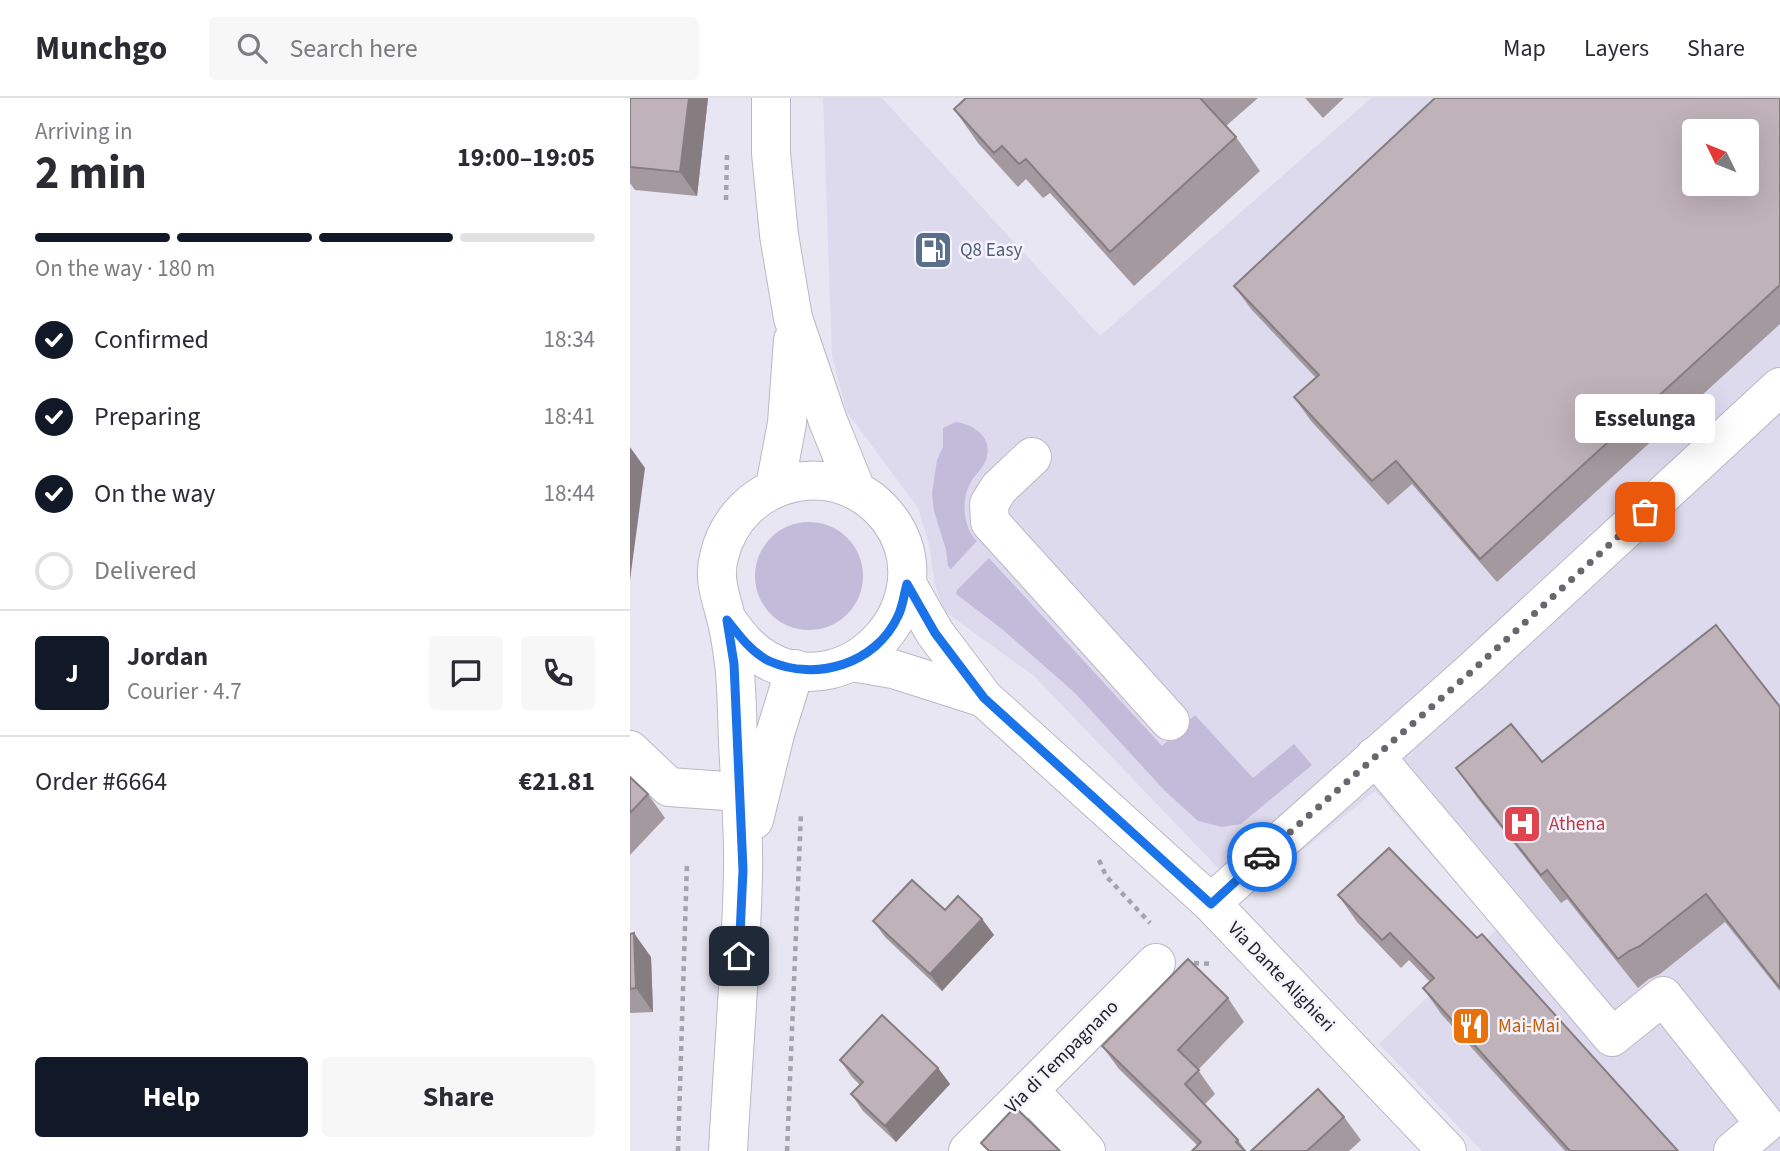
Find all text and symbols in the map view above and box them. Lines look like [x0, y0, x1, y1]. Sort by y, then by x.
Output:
search box [209, 17, 699, 80]
text: Munchgo [35, 25, 167, 72]
icon: search [233, 29, 271, 67]
text: Search here [289, 30, 418, 67]
text: Map [1503, 31, 1546, 66]
text: Layers [1584, 31, 1649, 66]
text: Share [1687, 31, 1745, 66]
text: Arriving in [35, 115, 133, 148]
north arrow [1682, 119, 1759, 196]
map controls [1682, 119, 1759, 196]
text: 19:00–19:05 [457, 139, 595, 176]
text: 2 min [35, 141, 147, 206]
fuel station icon: Q8 Easy [912, 229, 954, 271]
place label: Q8 Easy [960, 237, 1022, 264]
text: On the way · 180 m [35, 252, 215, 285]
icon: check [35, 321, 73, 359]
text: Confirmed [94, 321, 209, 358]
text: 18:34 [544, 323, 595, 356]
callout: Esselunga [1575, 393, 1715, 442]
icon: check [35, 398, 73, 436]
text: Preparing [94, 398, 200, 435]
text: 18:41 [544, 400, 595, 433]
text: Esselunga [1594, 402, 1696, 435]
icon: check [35, 475, 73, 513]
text: On the way [94, 475, 215, 512]
text: 18:44 [544, 477, 595, 510]
pin [1615, 482, 1675, 542]
icon: bag [1626, 493, 1664, 531]
text: Delivered [94, 552, 197, 589]
button: chat [429, 636, 503, 710]
button: phone [521, 636, 595, 710]
text: Jordan [127, 638, 208, 675]
text: J [65, 655, 79, 692]
text: Courier · 4.7 [127, 675, 242, 708]
text: Order #6664 [35, 763, 167, 800]
text: €21.81 [519, 763, 595, 800]
hospital icon: Athena [1501, 803, 1543, 845]
place label: Athena [1549, 811, 1605, 838]
courier [1227, 822, 1297, 892]
icon: car [1243, 838, 1281, 876]
street label: Via Dante Alighieri [1221, 916, 1341, 1038]
pin [709, 926, 769, 986]
icon: home [720, 937, 758, 975]
street label: Via di Tempagnano [999, 994, 1125, 1120]
restaurant icon: Mai-Mai [1450, 1005, 1492, 1047]
place label: Mai-Mai [1498, 1013, 1560, 1040]
button: Help [35, 1057, 308, 1137]
button: Share [322, 1057, 595, 1137]

